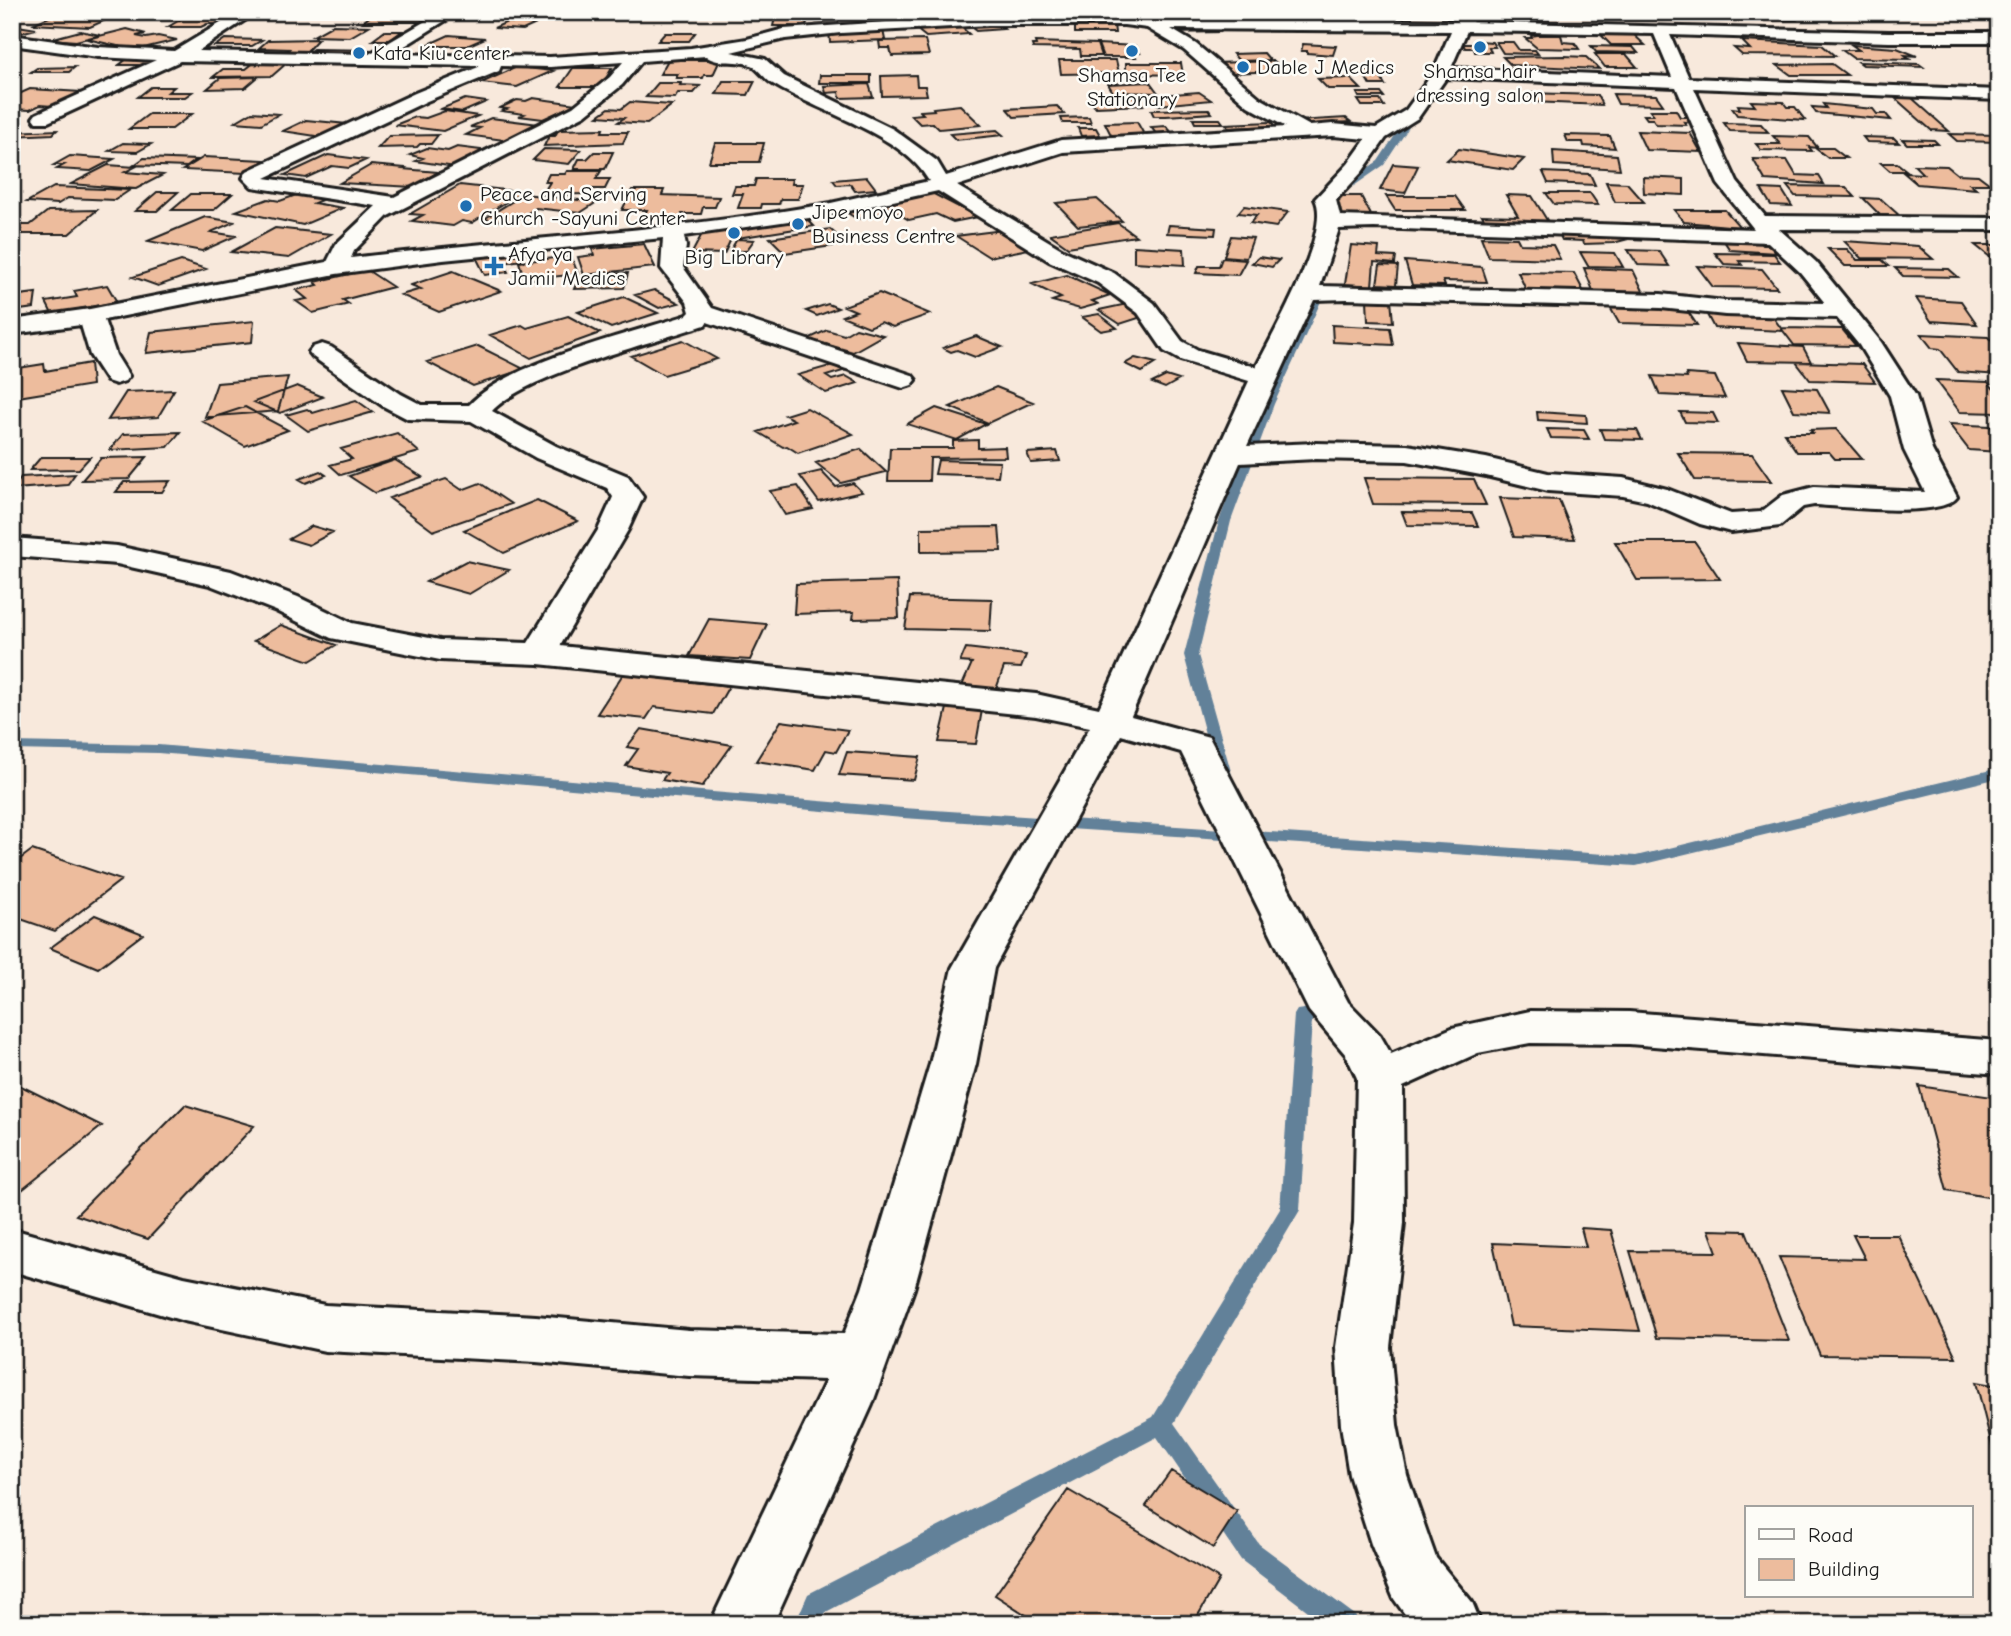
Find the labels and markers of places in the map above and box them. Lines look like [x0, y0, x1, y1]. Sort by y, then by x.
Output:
marker: Shamsa hair dressing salon [1472, 39, 1488, 55]
place label: Kata Kiu center [373, 41, 510, 65]
marker: Shamsa Tee Stationary [1124, 43, 1140, 59]
marker: Kata Kiu center [351, 45, 367, 61]
place label: Dable J Medics [1257, 55, 1394, 79]
marker: Dable J Medics [1235, 59, 1251, 75]
place label: Shamsa hair dressing salon [1416, 59, 1544, 107]
place label: Shamsa Tee Stationary [1078, 63, 1186, 111]
place label: Peace and Serving Church -Sayuni Center [480, 182, 685, 230]
marker: Peace and Serving Church -Sayuni Center [458, 198, 474, 214]
place label: Jipe moyo Business Centre [812, 200, 955, 248]
marker: Jipe moyo Business Centre [790, 216, 806, 232]
marker: Big Library [726, 225, 742, 241]
place label: Afya ya Jamii Medics [508, 242, 625, 290]
place label: Big Library [685, 245, 784, 269]
marker: Afya ya Jamii Medics [486, 258, 502, 274]

